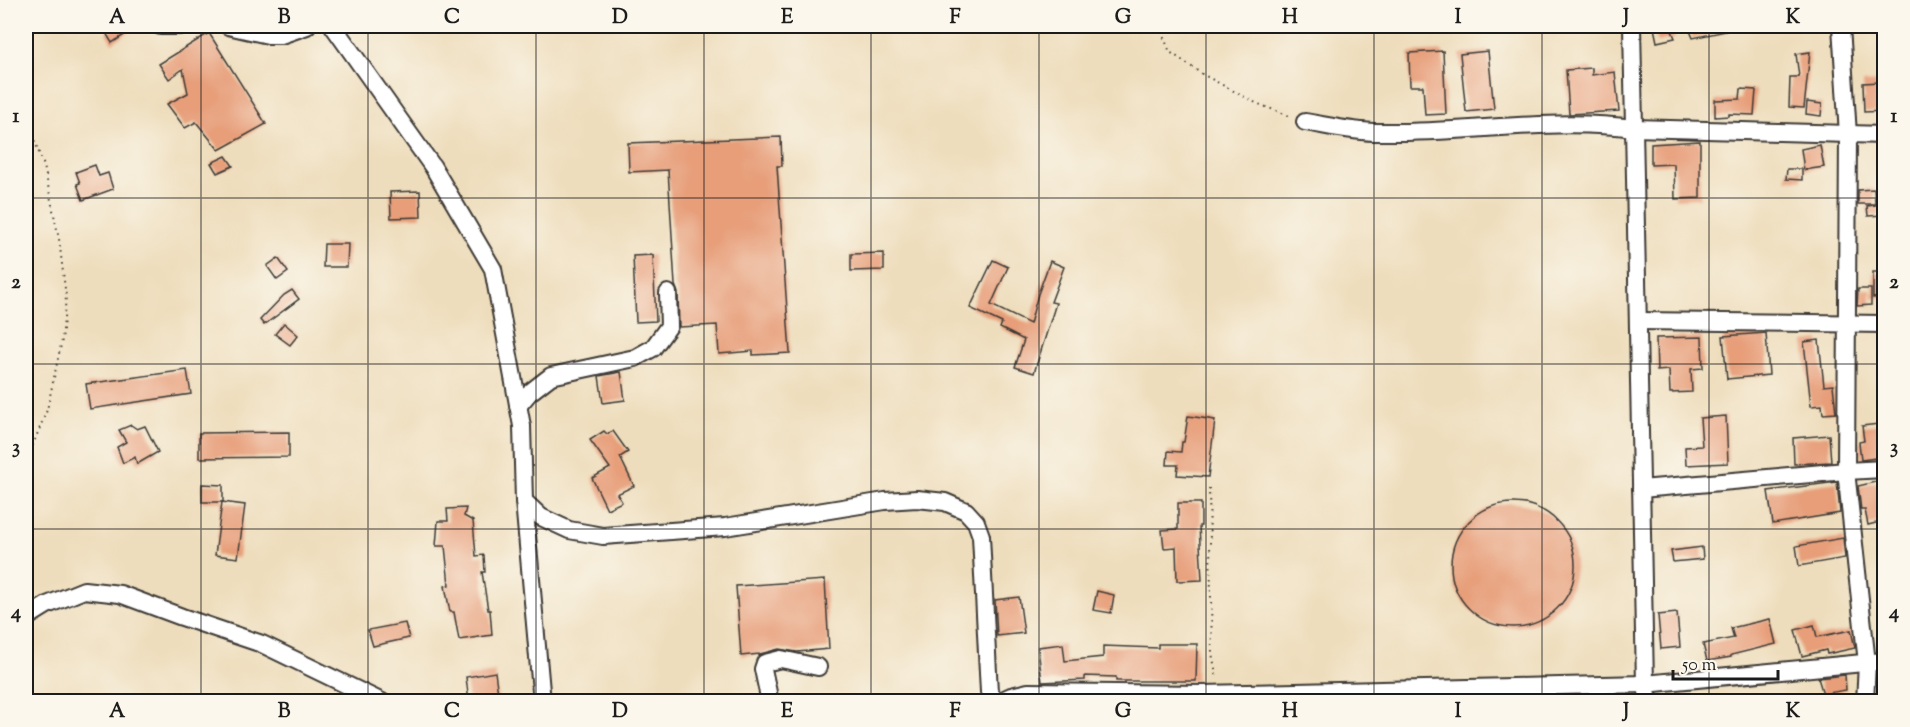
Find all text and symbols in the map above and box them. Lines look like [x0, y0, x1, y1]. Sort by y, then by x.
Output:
text: A [109, 4, 126, 33]
text: B [278, 4, 291, 33]
text: C [444, 4, 460, 33]
text: D [612, 4, 628, 33]
text: E [781, 4, 794, 33]
text: F [949, 4, 961, 33]
text: G [1115, 4, 1132, 33]
text: H [1282, 4, 1298, 33]
text: I [1455, 4, 1462, 33]
text: J [1621, 4, 1629, 33]
text: K [1786, 4, 1801, 33]
text: 1 [13, 103, 20, 132]
text: 1 [1891, 103, 1898, 132]
text: 2 [11, 269, 21, 298]
text: 2 [1889, 269, 1899, 298]
text: 3 [12, 434, 20, 463]
text: 3 [1890, 434, 1898, 463]
text: 4 [10, 599, 21, 628]
text: 4 [1888, 599, 1899, 628]
scale bar [1673, 643, 1778, 681]
text: 50 m [1681, 653, 1717, 679]
text: A [109, 698, 126, 727]
text: B [278, 698, 291, 727]
text: C [444, 698, 460, 727]
text: D [612, 698, 628, 727]
text: E [781, 698, 794, 727]
text: F [949, 698, 961, 727]
text: G [1115, 698, 1132, 727]
text: H [1282, 698, 1298, 727]
text: I [1455, 698, 1462, 727]
text: J [1621, 698, 1629, 727]
text: K [1786, 698, 1801, 727]

